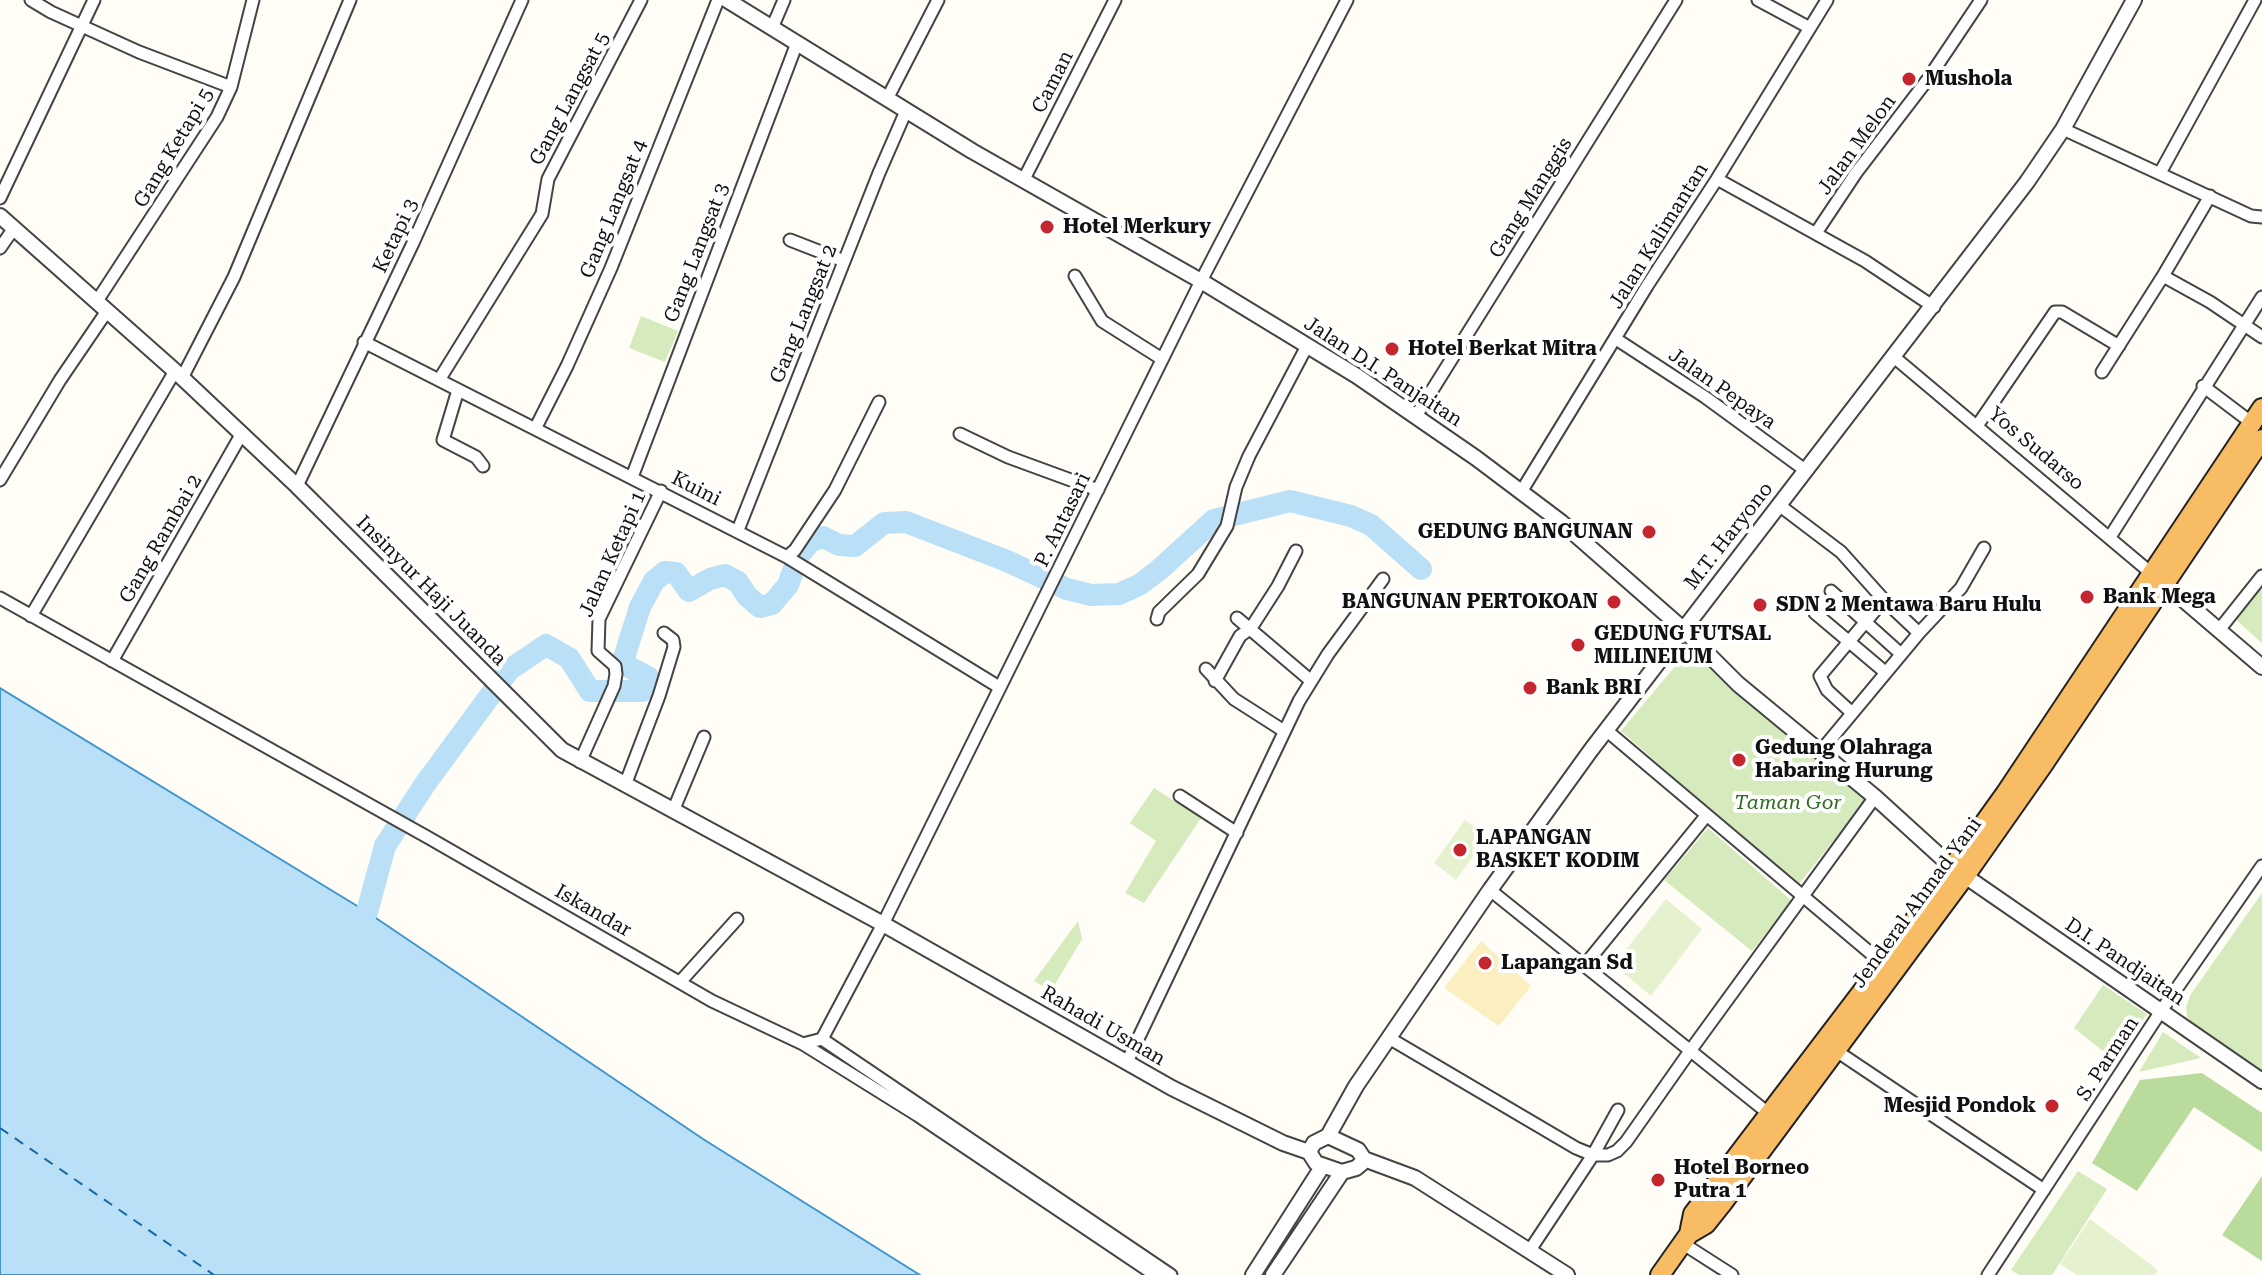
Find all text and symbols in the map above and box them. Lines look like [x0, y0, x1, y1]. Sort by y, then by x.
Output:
street label: Gang Langsat 5 [525, 28, 615, 170]
street label: Caman [1027, 47, 1079, 117]
place label: Mushola [1925, 67, 2012, 91]
marker: Mushola [1900, 70, 1918, 88]
street label: Gang Ketapi 5 [129, 84, 219, 212]
street label: Jalan Melon [1813, 90, 1901, 200]
street label: Gang Manggis [1484, 133, 1578, 263]
street label: Gang Langsat 4 [575, 136, 653, 282]
street label: Jalan Kalimantan [1604, 159, 1714, 313]
street label: Gang Langsat 3 [659, 180, 735, 326]
street label: Ketapi 3 [368, 195, 424, 277]
place label: Hotel Merkury [1063, 215, 1211, 239]
marker: Hotel Merkury [1038, 218, 1056, 236]
street label: Gang Langsat 2 [765, 241, 843, 387]
street label: Jalan D.I. Panjaitan [1299, 312, 1467, 432]
place label: Hotel Berkat Mitra [1408, 337, 1597, 361]
marker: Hotel Berkat Mitra [1383, 340, 1401, 358]
street label: Jalan Pepaya [1664, 343, 1780, 435]
street label: Yos Sudarso [1983, 402, 2089, 496]
street label: Kuini [667, 466, 725, 512]
street label: P. Antasari [1030, 469, 1096, 571]
street label: Gang Rambai 2 [114, 470, 208, 608]
street label: M.T. Haryono [1680, 477, 1778, 595]
street label: Jalan Ketapi 1 [574, 487, 652, 621]
street label: Insinyur Haji Juanda [351, 511, 511, 671]
place label: GEDUNG BANGUNAN [1418, 520, 1633, 544]
marker: GEDUNG BANGUNAN [1640, 523, 1658, 541]
place label: Bank Mega [2103, 585, 2216, 609]
marker: Bank Mega [2078, 588, 2096, 606]
place label: BANGUNAN PERTOKOAN [1342, 590, 1598, 614]
marker: BANGUNAN PERTOKOAN [1605, 593, 1623, 611]
place label: SDN 2 Mentawa Baru Hulu [1776, 593, 2041, 617]
marker: SDN 2 Mentawa Baru Hulu [1751, 596, 1769, 614]
place label: GEDUNG FUTSAL MILINEIUM [1594, 622, 1771, 669]
marker: GEDUNG FUTSAL MILINEIUM [1569, 636, 1587, 654]
place label: Bank BRI [1546, 676, 1641, 700]
marker: Bank BRI [1521, 679, 1539, 697]
place label: Gedung Olahraga Habaring Hurung [1755, 736, 1932, 783]
marker: Gedung Olahraga Habaring Hurung [1730, 751, 1748, 769]
park label: Taman Gor [1734, 791, 1842, 815]
street label: Jenderal Ahmad Yani [1847, 813, 1987, 993]
place label: LAPANGAN BASKET KODIM [1476, 826, 1639, 873]
marker: LAPANGAN BASKET KODIM [1451, 841, 1469, 859]
street label: Iskandar [550, 879, 636, 943]
street label: D.I. Pandjaitan [2060, 913, 2190, 1011]
place label: Lapangan Sd [1501, 951, 1633, 975]
marker: Lapangan Sd [1476, 954, 1494, 972]
street label: Rahadi Usman [1037, 981, 1169, 1071]
street label: S. Parman [2072, 1012, 2144, 1106]
place label: Mesjid Pondok [1884, 1094, 2036, 1118]
marker: Mesjid Pondok [2043, 1097, 2061, 1115]
place label: Hotel Borneo Putra 1 [1674, 1156, 1809, 1203]
marker: Hotel Borneo Putra 1 [1649, 1171, 1667, 1189]

